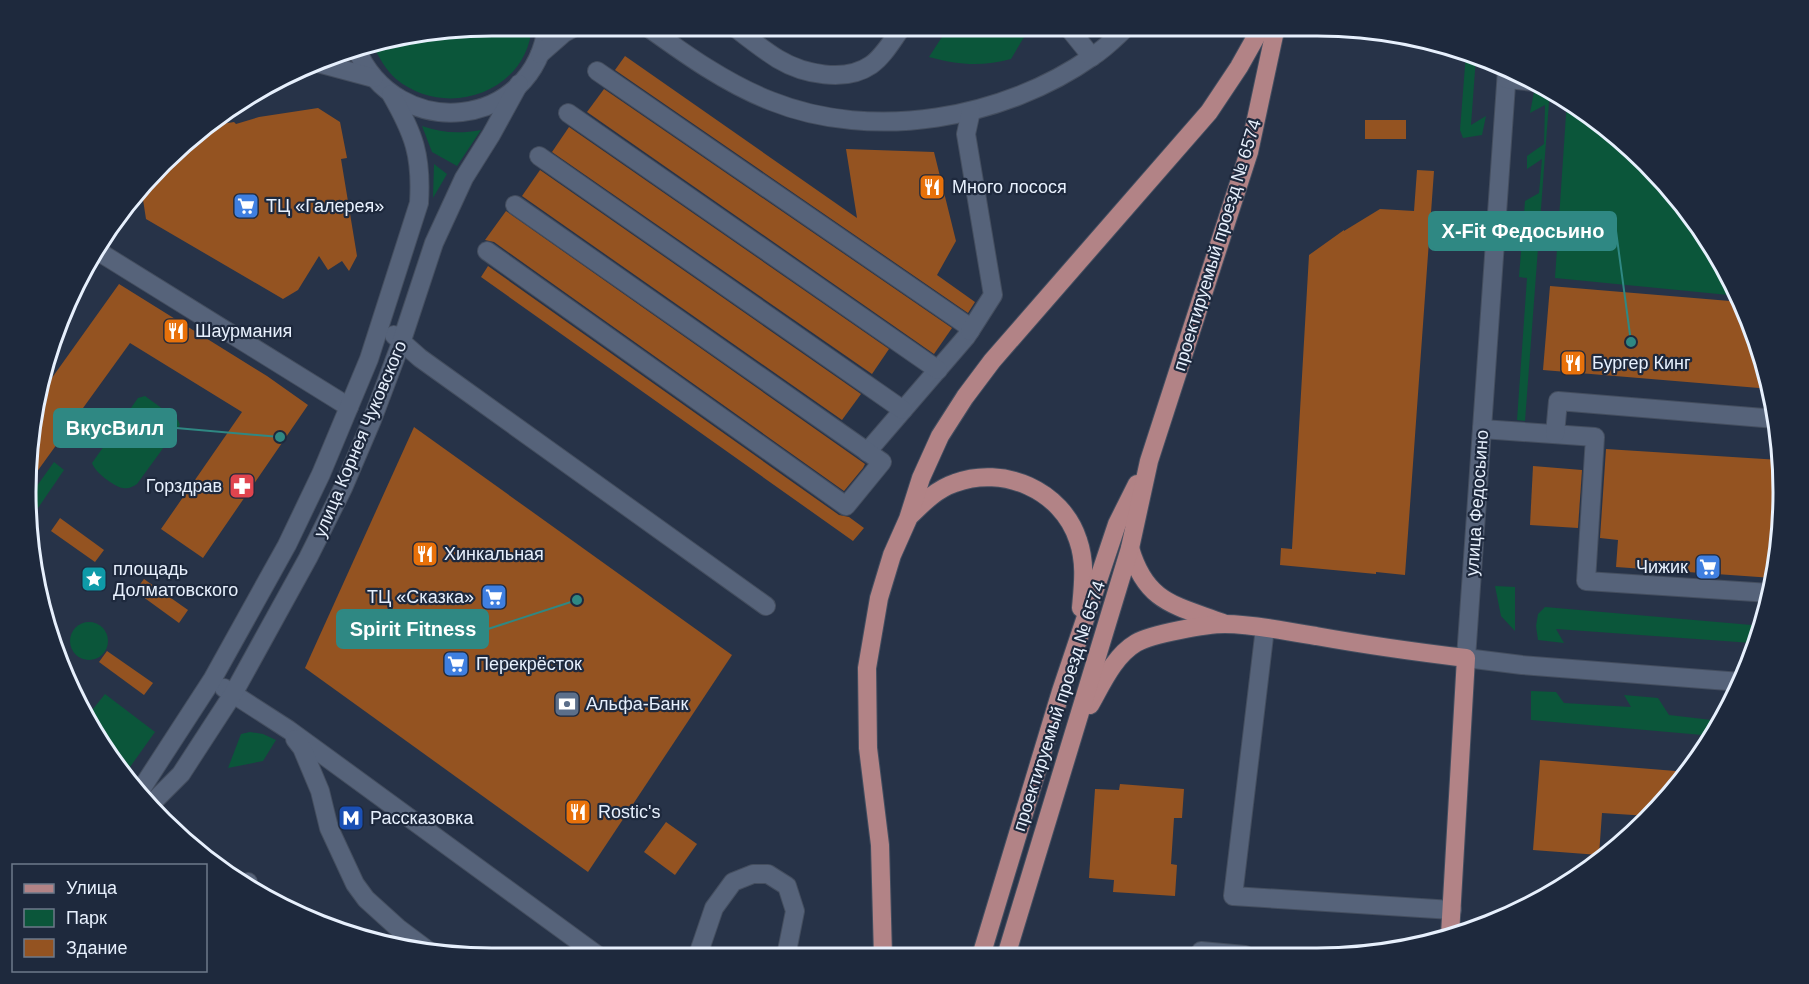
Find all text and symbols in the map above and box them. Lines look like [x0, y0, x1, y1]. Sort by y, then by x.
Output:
street label: проектируемый проезд № 6574 [1169, 117, 1265, 373]
restaurant icon: Много лосося [917, 172, 947, 202]
place label: Много лосося [952, 177, 1067, 197]
supermarket icon: ТЦ «Галерея» [231, 191, 261, 221]
place label: ТЦ «Галерея» [266, 196, 384, 216]
callout: X-Fit Федосьино [1429, 212, 1616, 250]
text: X-Fit Федосьино [1442, 220, 1604, 242]
restaurant icon: Шаурмания [161, 316, 191, 346]
place label: Шаурмания [195, 321, 292, 341]
street label: улица Корнея Чуковского [309, 338, 411, 540]
restaurant icon: Бургер Кинг [1558, 348, 1588, 378]
place label: Бургер Кинг [1592, 353, 1691, 373]
callout: ВкусВилл [54, 409, 176, 447]
text: ВкусВилл [66, 417, 164, 439]
street label: улица Федосьино [1462, 429, 1492, 577]
pharmacy icon: Горздрав [227, 471, 257, 501]
place label: Горздрав [146, 476, 222, 496]
restaurant icon: Хинкальная [410, 539, 440, 569]
place label: Хинкальная [444, 544, 544, 564]
supermarket icon: Чижик [1693, 552, 1723, 582]
place label: Чижик [1636, 557, 1688, 577]
place label: площадь Долматовского [113, 559, 238, 600]
place icon: площадь Долматовского [79, 564, 109, 594]
street label: проектируемый проезд № 6574 [1009, 578, 1109, 834]
supermarket icon: ТЦ «Сказка» [479, 582, 509, 612]
place label: ТЦ «Сказка» [367, 587, 474, 607]
callout: Spirit Fitness [337, 610, 488, 648]
text: Spirit Fitness [350, 618, 476, 640]
supermarket icon: Перекрёсток [441, 649, 471, 679]
place label: Перекрёсток [476, 654, 582, 674]
bank icon: Альфа-Банк [552, 689, 582, 719]
place label: Альфа-Банк [586, 694, 688, 714]
restaurant icon: Rostic's [563, 797, 593, 827]
place label: Rostic's [598, 802, 660, 822]
metro station icon: Рассказовка [336, 803, 366, 833]
place label: Рассказовка [370, 808, 474, 828]
legend [12, 864, 207, 972]
text: Улица [66, 878, 118, 898]
text: Парк [66, 908, 107, 928]
text: Здание [66, 938, 127, 958]

